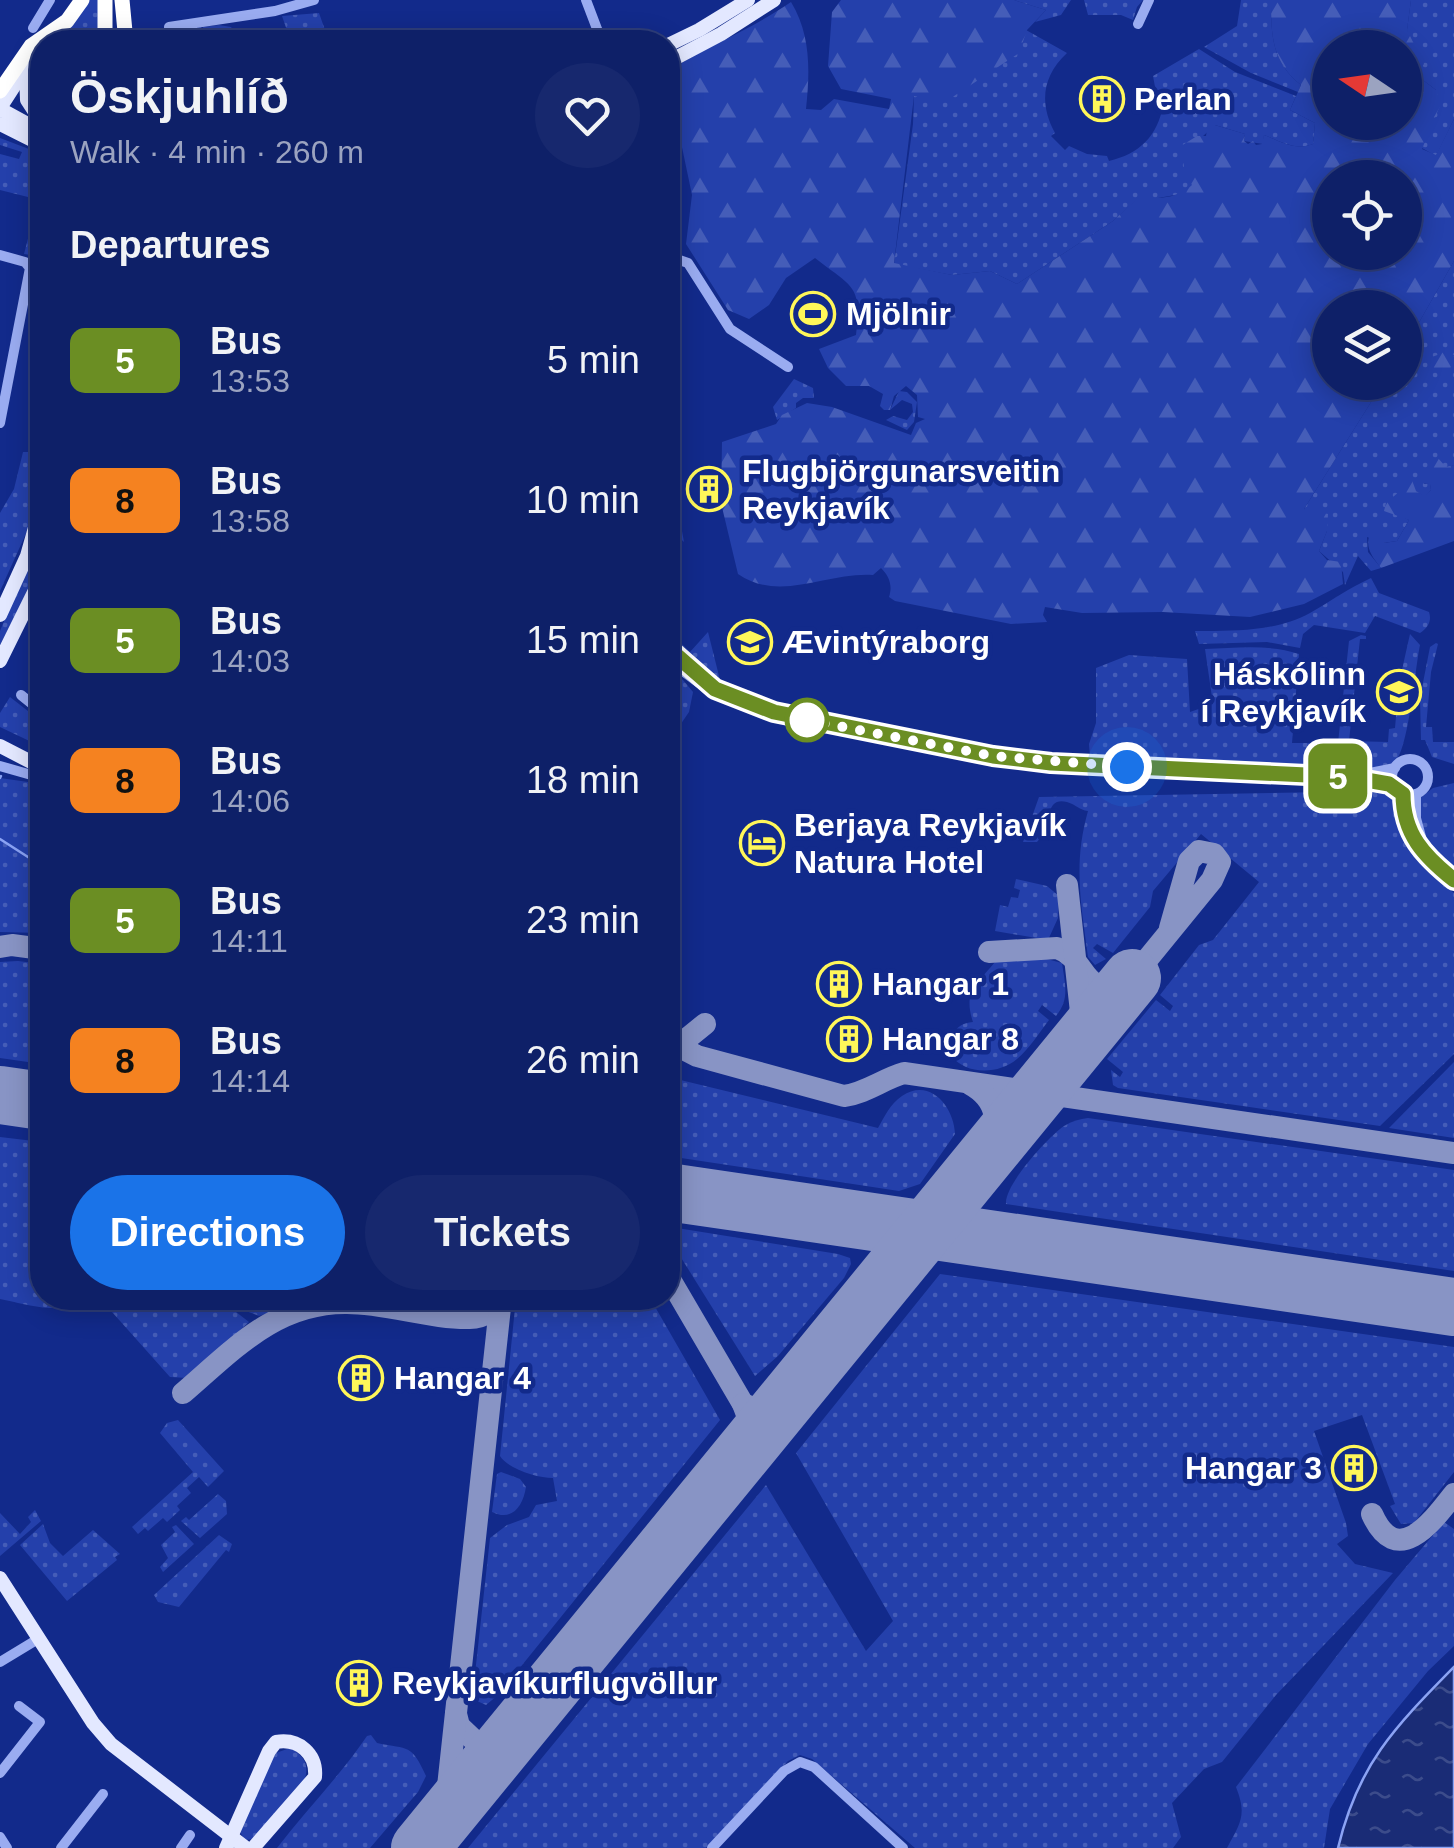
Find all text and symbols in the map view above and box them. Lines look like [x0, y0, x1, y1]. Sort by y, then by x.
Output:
north arrow [1312, 30, 1422, 140]
map controls [1312, 30, 1422, 400]
button: heart [535, 63, 640, 168]
text: Öskjuhlíð [70, 70, 289, 123]
building icon: Perlan [1079, 76, 1125, 122]
place label: Perlan [1134, 81, 1232, 117]
text: Walk · 4 min · 260 m [70, 134, 364, 170]
button: locate [1312, 160, 1422, 270]
text: Departures [70, 224, 271, 266]
button: layers [1312, 290, 1422, 400]
sports icon: Mjölnir [790, 291, 836, 337]
place label: Mjölnir [846, 296, 951, 332]
text: Bus [210, 320, 282, 362]
text: 5 min [547, 339, 640, 381]
text: 5 [115, 341, 135, 380]
text: 13:53 [210, 363, 290, 399]
place label: Flugbjörgunarsveitin Reykjavík [742, 453, 1060, 526]
text: Bus [210, 460, 282, 502]
building icon: Flugbjörgunarsveitin Reykjavík [686, 466, 732, 512]
text: 10 min [526, 479, 640, 521]
text: 8 [115, 481, 135, 520]
text: 13:58 [210, 503, 290, 539]
text: Bus [210, 600, 282, 642]
text: 15 min [526, 619, 640, 661]
school or university icon: Ævintýraborg [727, 619, 773, 665]
text: 5 [115, 621, 135, 660]
place label: Ævintýraborg [782, 624, 990, 660]
text: 14:03 [210, 643, 290, 679]
place label: Háskólinn í Reykjavík [1201, 656, 1366, 729]
school or university icon: Háskólinn í Reykjavík [1376, 669, 1422, 715]
unlabelled marker [786, 699, 828, 741]
text: Bus [210, 740, 282, 782]
your location [1102, 742, 1152, 792]
line badge: 5 [1306, 744, 1370, 808]
text: 5 [1328, 757, 1348, 796]
text: 18 min [526, 759, 640, 801]
text: 8 [115, 761, 135, 800]
text: 14:06 [210, 783, 290, 819]
place label: Berjaya Reykjavík Natura Hotel [794, 807, 1066, 880]
hotel icon: Berjaya Reykjavík Natura Hotel [739, 820, 785, 866]
text: Bus [210, 880, 282, 922]
text: 23 min [526, 899, 640, 941]
text: 5 [115, 901, 135, 940]
text: 14:11 [210, 923, 288, 959]
building icon: Hangar 1 [816, 961, 862, 1007]
place label: Hangar 1 [872, 966, 1009, 1002]
building icon: Hangar 8 [826, 1016, 872, 1062]
text: Bus [210, 1020, 282, 1062]
place label: Hangar 8 [882, 1021, 1019, 1057]
text: 26 min [526, 1039, 640, 1081]
text: 8 [115, 1041, 135, 1080]
text: 14:14 [210, 1063, 290, 1099]
button: Directions [70, 1175, 345, 1290]
button: Tickets [365, 1175, 640, 1290]
building icon: Hangar 4 [338, 1355, 384, 1401]
place label: Hangar 4 [394, 1360, 531, 1396]
building icon: Hangar 3 [1331, 1445, 1377, 1491]
place label: Hangar 3 [1185, 1450, 1322, 1486]
building icon: Reykjavíkurflugvöllur [336, 1660, 382, 1706]
place label: Reykjavíkurflugvöllur [392, 1665, 717, 1701]

